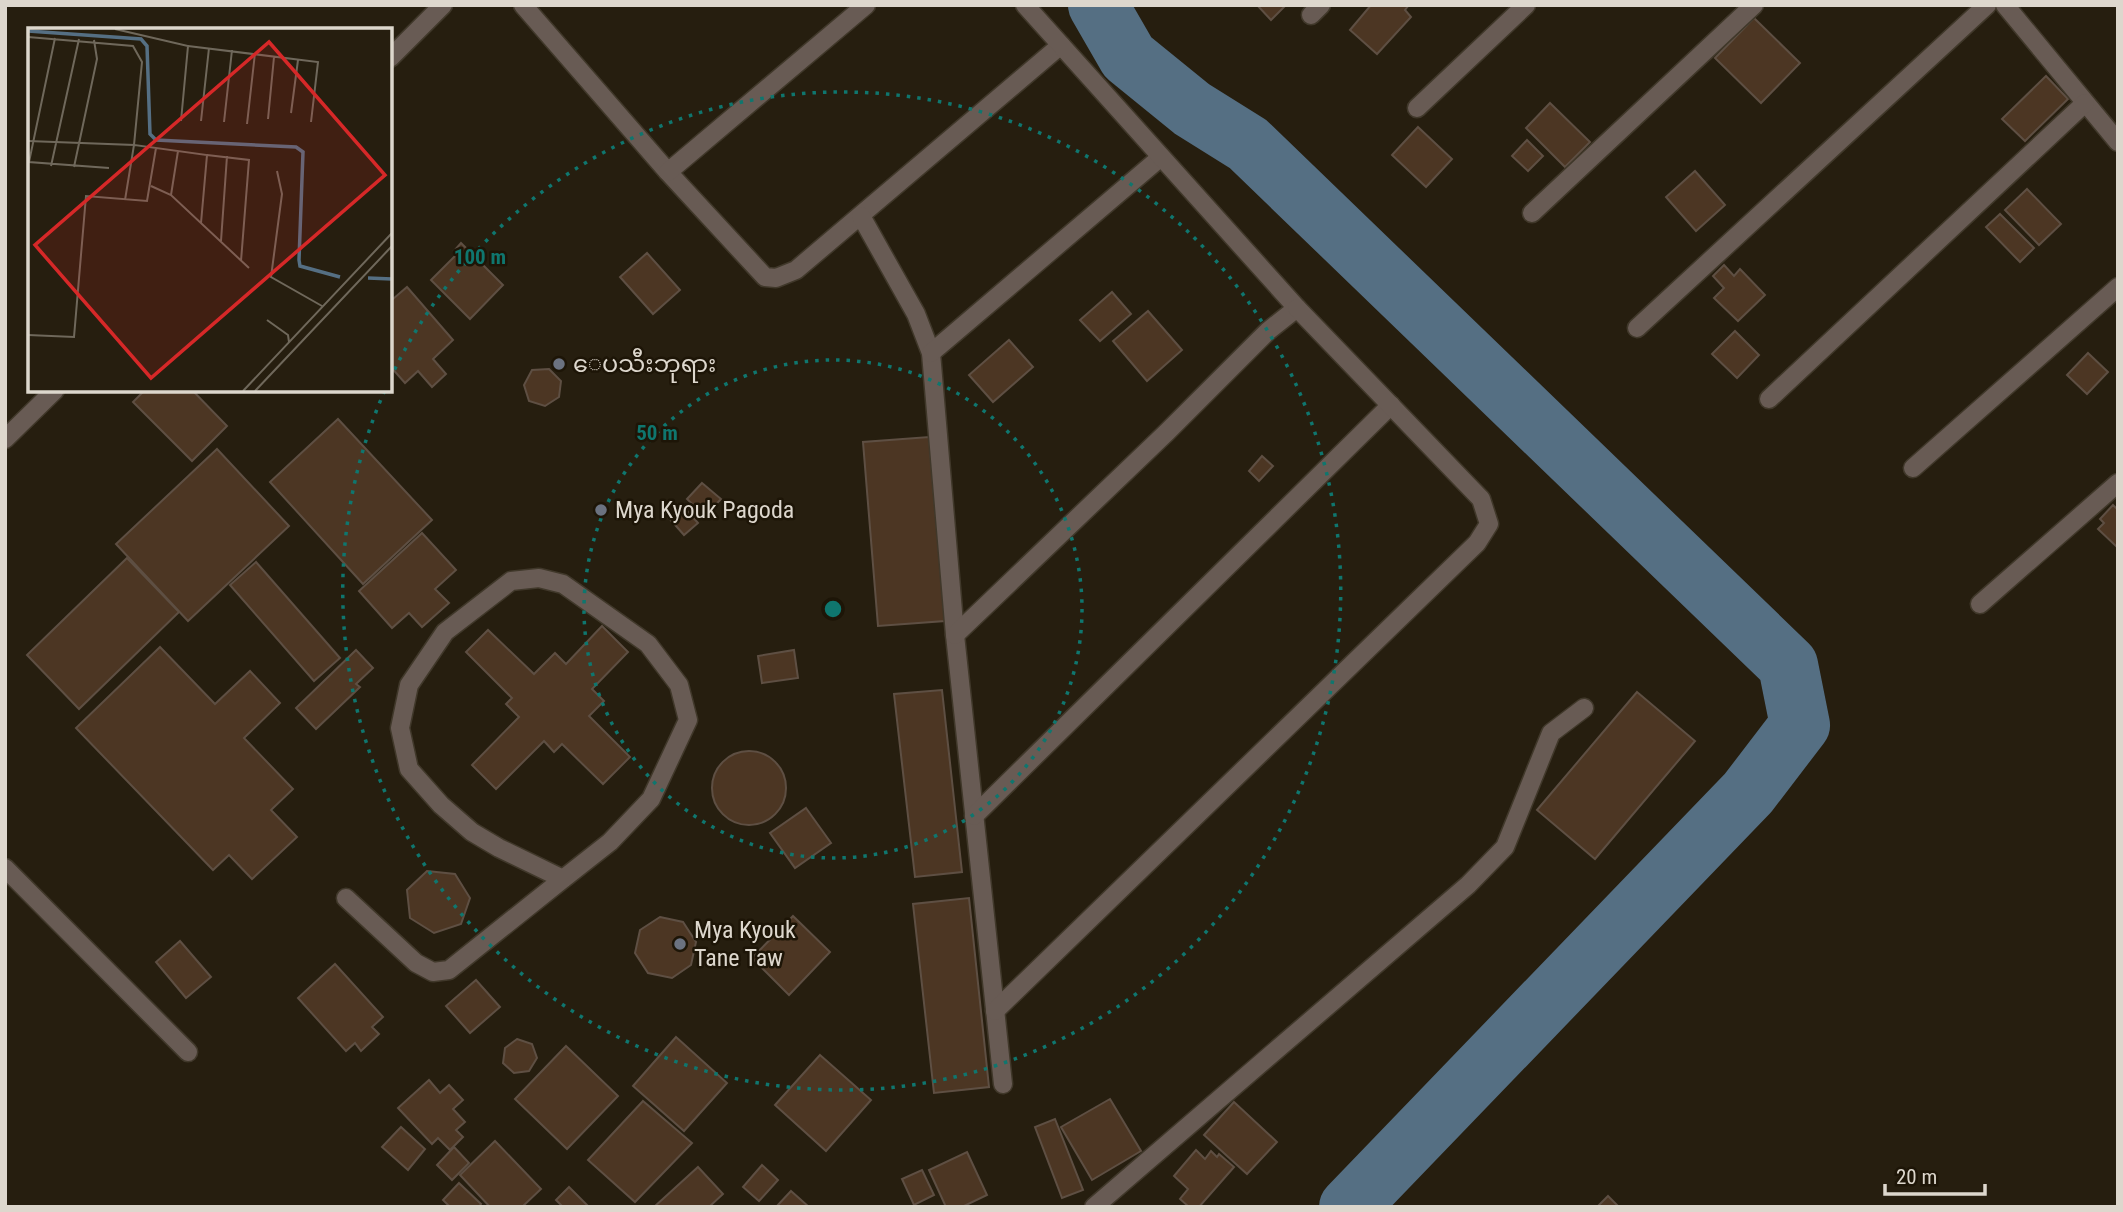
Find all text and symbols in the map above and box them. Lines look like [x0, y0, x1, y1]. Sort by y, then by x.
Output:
inset map [28, 28, 392, 392]
text: 100 m [454, 245, 506, 269]
place label: ေပသီးဘုရား [573, 348, 716, 383]
marker: ေပသီးဘုရား [551, 356, 567, 372]
text: 50 m [636, 421, 678, 445]
place label: Mya Kyouk Pagoda [615, 496, 794, 524]
marker: Mya Kyouk Pagoda [593, 502, 609, 518]
centre of rings [821, 597, 845, 621]
place label: Mya Kyouk Tane Taw [694, 916, 796, 972]
marker: Mya Kyouk Tane Taw [672, 936, 688, 952]
scale bar [1885, 1152, 1985, 1196]
text: 20 m [1896, 1165, 1937, 1189]

